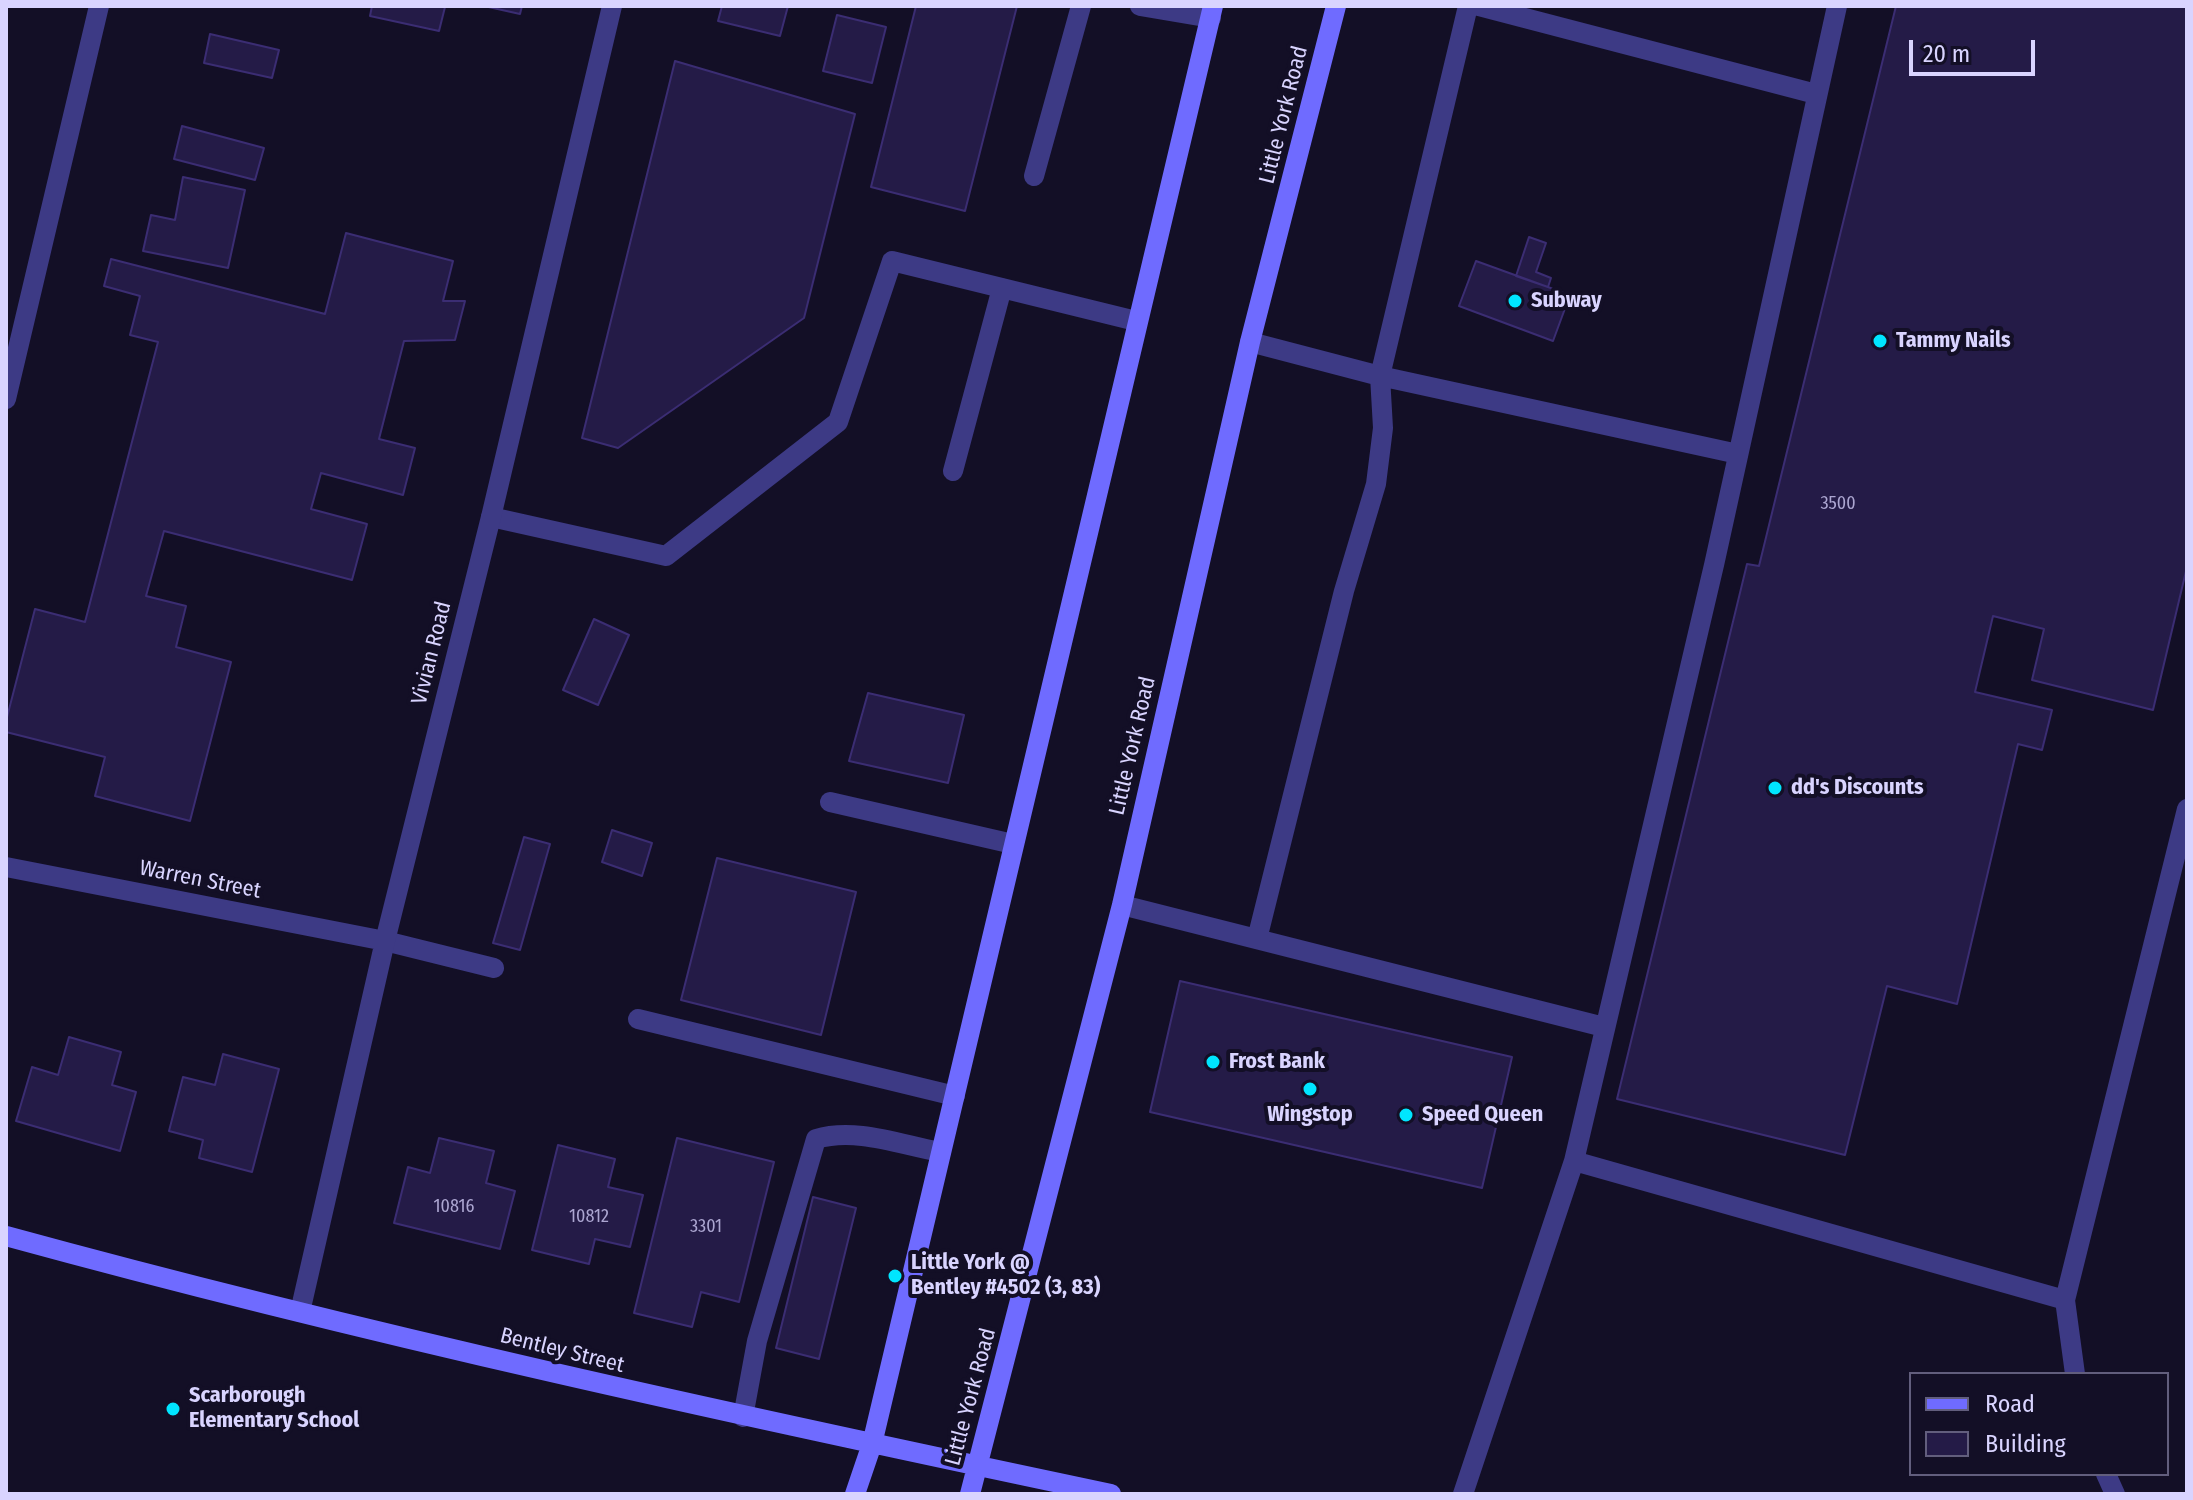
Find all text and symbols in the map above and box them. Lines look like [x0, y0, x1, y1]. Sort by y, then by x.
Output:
scale bar [1913, 24, 2039, 74]
text: 20 m [1923, 40, 1970, 68]
street label: Little York Road [1254, 43, 1314, 187]
place label: Subway [1531, 288, 1602, 314]
marker: Subway [1506, 292, 1524, 310]
place label: Tammy Nails [1896, 328, 2011, 354]
marker: Tammy Nails [1871, 332, 1889, 350]
house number: 3500 [1820, 493, 1856, 515]
street label: Vivian Road [406, 599, 458, 707]
street label: Little York Road [1104, 674, 1162, 818]
place label: dd's Discounts [1791, 775, 1924, 801]
marker: dd's Discounts [1766, 779, 1784, 797]
street label: Warren Street [137, 855, 263, 905]
place label: Frost Bank [1229, 1049, 1325, 1075]
marker: Frost Bank [1204, 1053, 1222, 1071]
marker: Wingstop [1301, 1080, 1319, 1098]
place label: Wingstop [1267, 1102, 1353, 1128]
place label: Speed Queen [1422, 1102, 1543, 1128]
marker: Speed Queen [1397, 1106, 1415, 1124]
house number: 10816 [434, 1196, 474, 1218]
house number: 10812 [569, 1206, 609, 1228]
house number: 3301 [690, 1216, 722, 1238]
place label: Little York @ Bentley #4502 (3, 83) [911, 1250, 1100, 1302]
marker: Little York @ Bentley #4502 (3, 83) [886, 1267, 904, 1285]
street label: Bentley Street [497, 1323, 627, 1379]
street label: Little York Road [940, 1325, 1002, 1469]
legend [1909, 1372, 2169, 1476]
place label: Scarborough Elementary School [189, 1383, 359, 1434]
text: Road [1985, 1390, 2035, 1418]
marker: Scarborough Elementary School [164, 1400, 182, 1418]
text: Building [1985, 1430, 2066, 1458]

